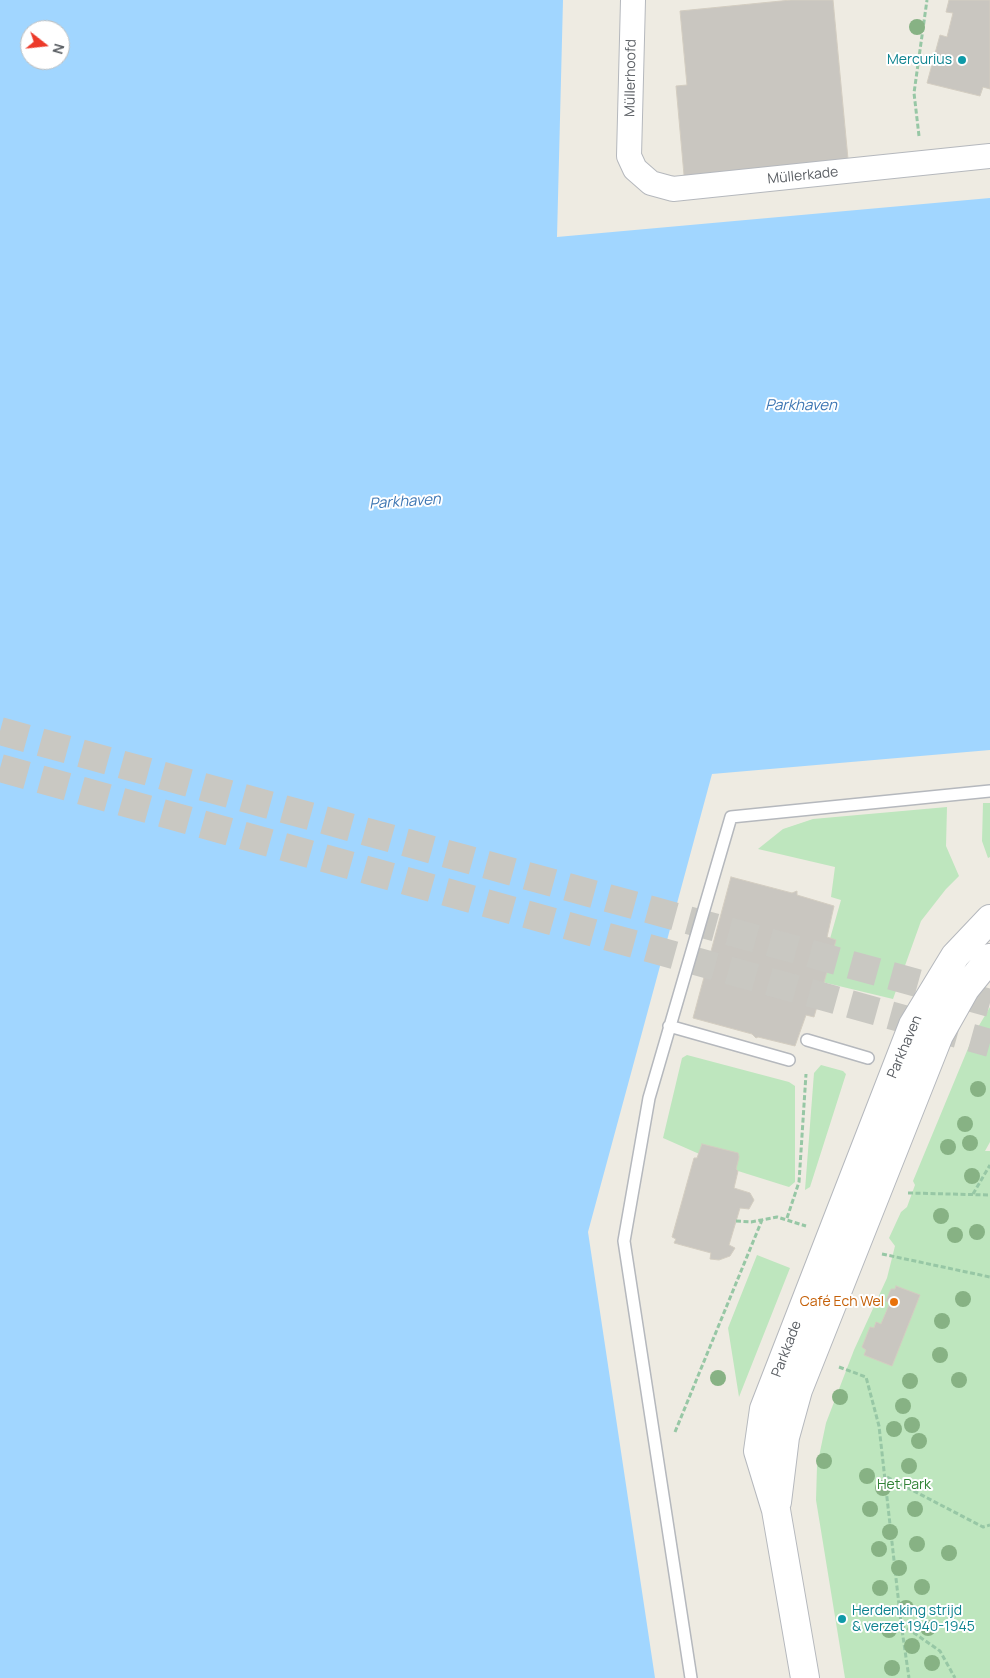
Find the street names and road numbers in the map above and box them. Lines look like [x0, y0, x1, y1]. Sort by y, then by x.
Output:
street label: Müllerhoofd [622, 39, 640, 117]
street label: Müllerkade [767, 164, 839, 188]
street label: Parkhaven [884, 1013, 926, 1081]
street label: Parkkade [769, 1318, 805, 1380]

